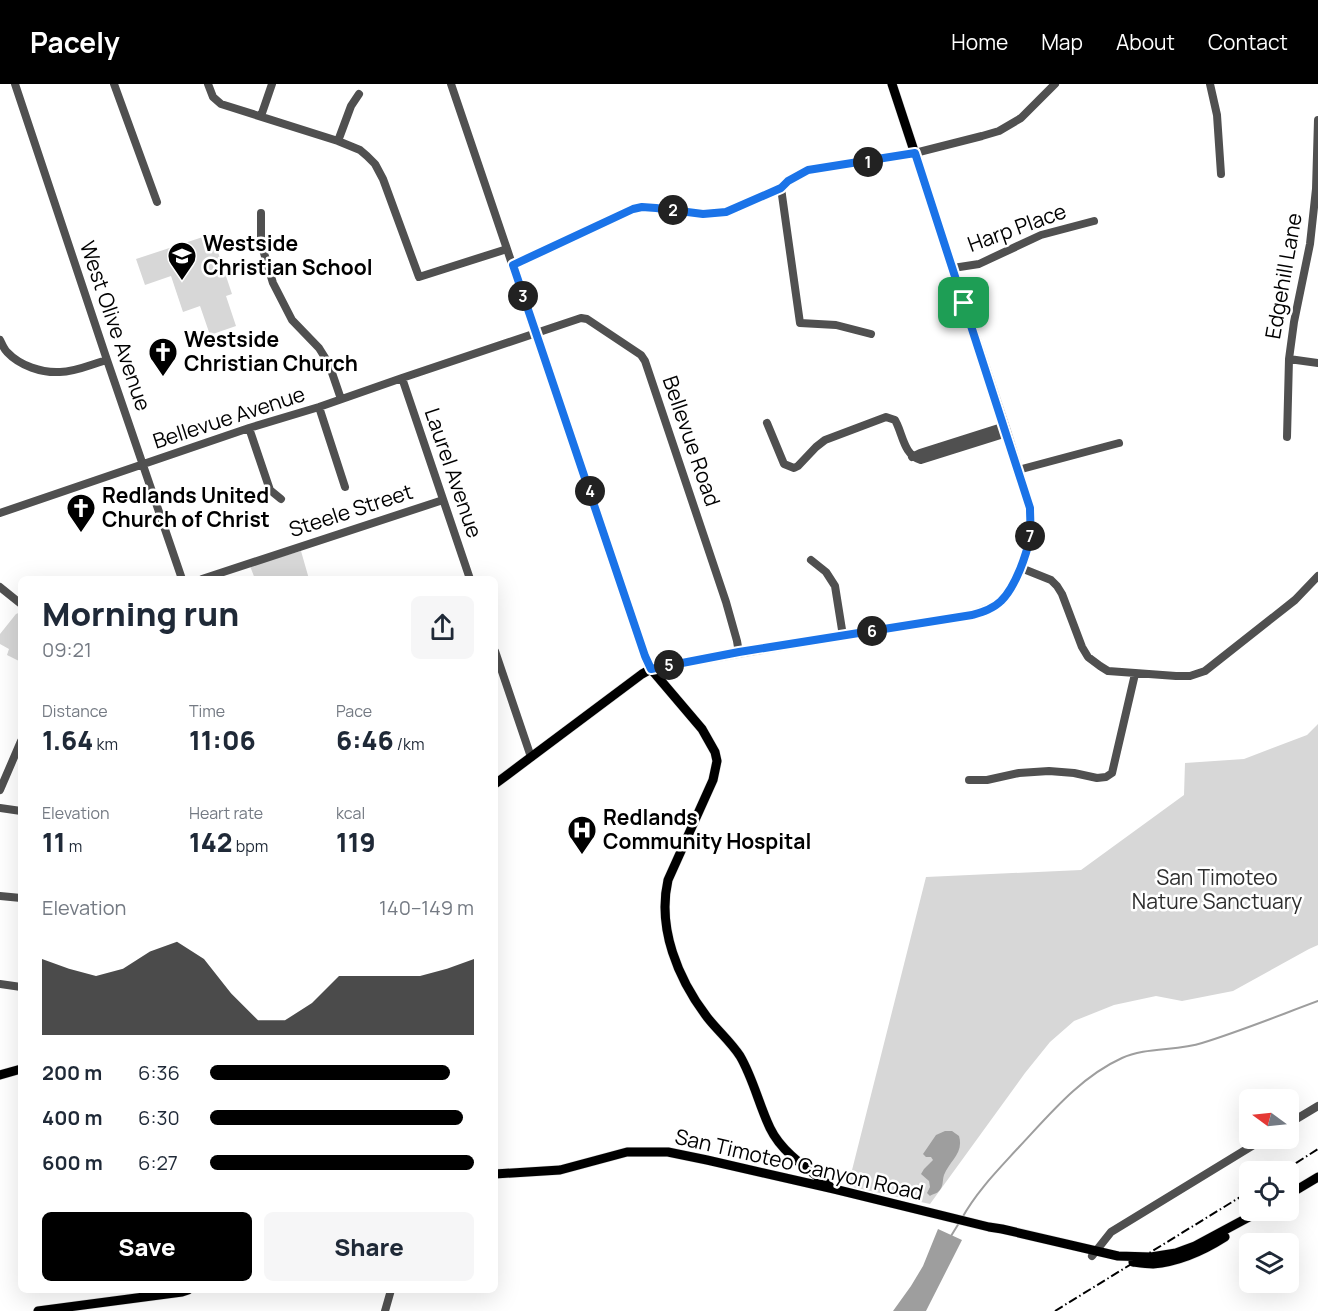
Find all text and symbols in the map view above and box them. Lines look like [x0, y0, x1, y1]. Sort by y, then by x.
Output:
text: Pacely [30, 23, 120, 61]
text: Home [951, 28, 1008, 56]
text: Map [1041, 28, 1083, 56]
text: About [1116, 28, 1175, 56]
text: Contact [1208, 28, 1288, 56]
pin: 1 [853, 147, 883, 177]
text: 1 [864, 151, 872, 173]
pin: 2 [658, 195, 688, 225]
street label: Harp Place [963, 196, 1070, 258]
text: 2 [668, 199, 678, 221]
street label: Edgehill Lane [1258, 211, 1308, 341]
place label: Westside Christian School [203, 229, 373, 281]
street label: West Olive Avenue [74, 237, 158, 414]
school or university icon: Westside Christian School [166, 240, 198, 282]
pin [938, 277, 989, 328]
pin: 3 [508, 281, 538, 311]
text: 3 [518, 285, 528, 307]
icon: arrive [947, 286, 980, 319]
place label: Westside Christian Church [184, 325, 358, 377]
church icon: Westside Christian Church [147, 336, 179, 378]
street label: Bellevue Road [657, 372, 727, 510]
street label: Bellevue Avenue [149, 379, 308, 455]
street label: Laurel Avenue [419, 404, 489, 541]
pin: 4 [575, 476, 605, 506]
street label: Steele Street [285, 477, 416, 543]
text: 4 [585, 480, 595, 502]
place label: Redlands United Church of Christ [102, 481, 270, 533]
church icon: Redlands United Church of Christ [65, 492, 97, 534]
pin: 7 [1015, 521, 1045, 551]
text: 7 [1026, 525, 1034, 547]
text: Morning run [42, 591, 239, 636]
button: share [411, 596, 474, 659]
pin: 6 [857, 616, 887, 646]
text: 6 [867, 620, 877, 642]
text: 09:21 [42, 636, 92, 663]
pin: 5 [654, 650, 684, 680]
text: 5 [664, 654, 674, 676]
text: Distance [42, 700, 108, 722]
text: Time [189, 700, 225, 722]
text: Pace [336, 700, 372, 722]
text: 1.64 [42, 722, 93, 758]
text: 11:06 [189, 722, 256, 758]
text: 6:46 [336, 722, 394, 758]
text: km [93, 733, 118, 755]
text: /km [394, 733, 425, 755]
text: Elevation [42, 802, 110, 824]
text: Heart rate [189, 802, 263, 824]
text: kcal [336, 802, 365, 824]
place label: Redlands Community Hospital [603, 803, 811, 855]
hospital icon: Redlands Community Hospital [566, 814, 598, 856]
text: 11 [42, 824, 66, 860]
text: 142 [189, 824, 233, 860]
text: 119 [336, 824, 376, 860]
text: m [66, 835, 82, 857]
text: bpm [233, 835, 268, 857]
park label: San Timoteo Nature Sanctuary [1132, 863, 1302, 915]
text: Elevation [42, 894, 126, 921]
text: 140–149 m [379, 894, 474, 921]
text: 200 m [42, 1059, 102, 1086]
text: 6:36 [138, 1059, 180, 1086]
north arrow [1239, 1089, 1299, 1149]
map controls [1239, 1089, 1299, 1293]
text: 400 m [42, 1104, 102, 1131]
text: 6:30 [138, 1104, 180, 1131]
street label: San Timoteo Canyon Road [672, 1122, 926, 1206]
text: 600 m [42, 1149, 103, 1176]
text: 6:27 [138, 1149, 178, 1176]
button: locate [1239, 1161, 1299, 1221]
button: Save [42, 1212, 252, 1281]
button: Share [264, 1212, 474, 1281]
button: layers [1239, 1233, 1299, 1293]

